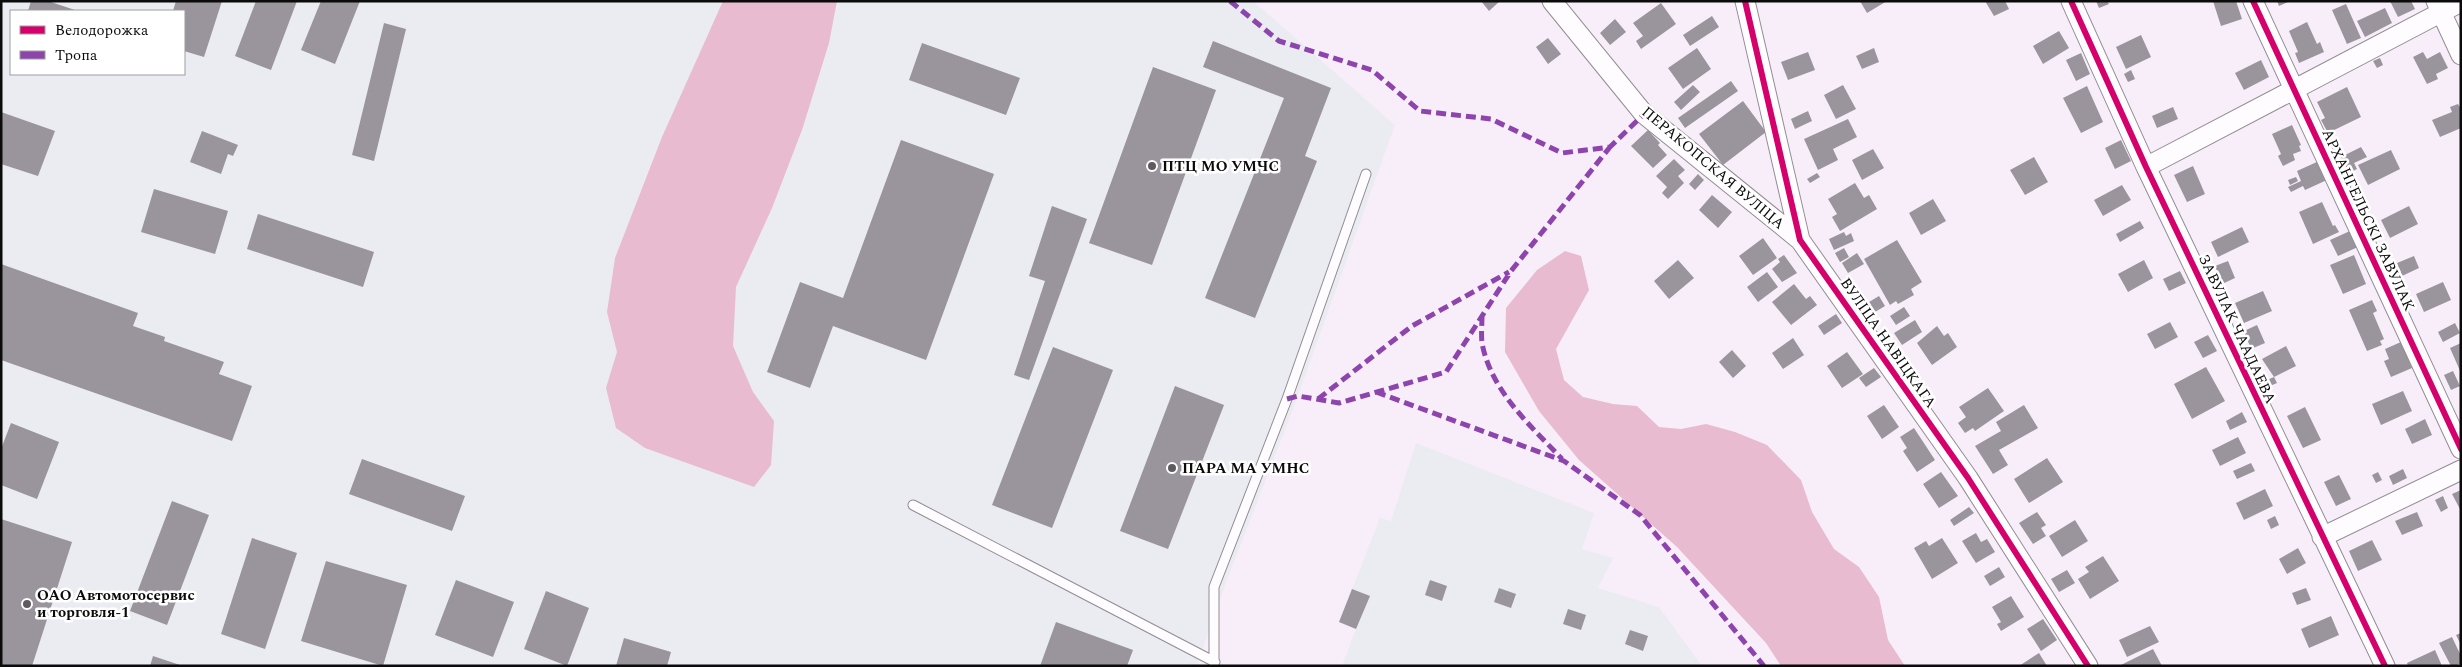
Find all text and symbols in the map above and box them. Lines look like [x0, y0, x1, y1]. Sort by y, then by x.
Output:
legend [10, 10, 185, 75]
text: Велодорожка [55, 19, 149, 42]
text: Тропа [55, 44, 98, 67]
street label: ПЕРАКОПСКАЯ ВУЛІЦА [1636, 101, 1790, 235]
street label: АРХАНГЕЛЬСКІ ЗАВУЛАК [2316, 125, 2421, 315]
place label: ПТЦ МО УМЧС [1162, 155, 1279, 178]
marker: ПТЦ МО УМЧС [1146, 160, 1158, 172]
street label: ЗАВУЛАК ЧААДАЕВА [2192, 250, 2282, 408]
street label: ВУЛІЦА НАВІЦКАГА [1834, 273, 1942, 413]
place label: ПАРА МА УМНС [1182, 457, 1309, 480]
marker: ПАРА МА УМНС [1166, 462, 1178, 474]
place label: ОАО Автомотосервис и торговля-1 [37, 584, 195, 624]
marker: ОАО Автомотосервис и торговля-1 [21, 598, 33, 610]

